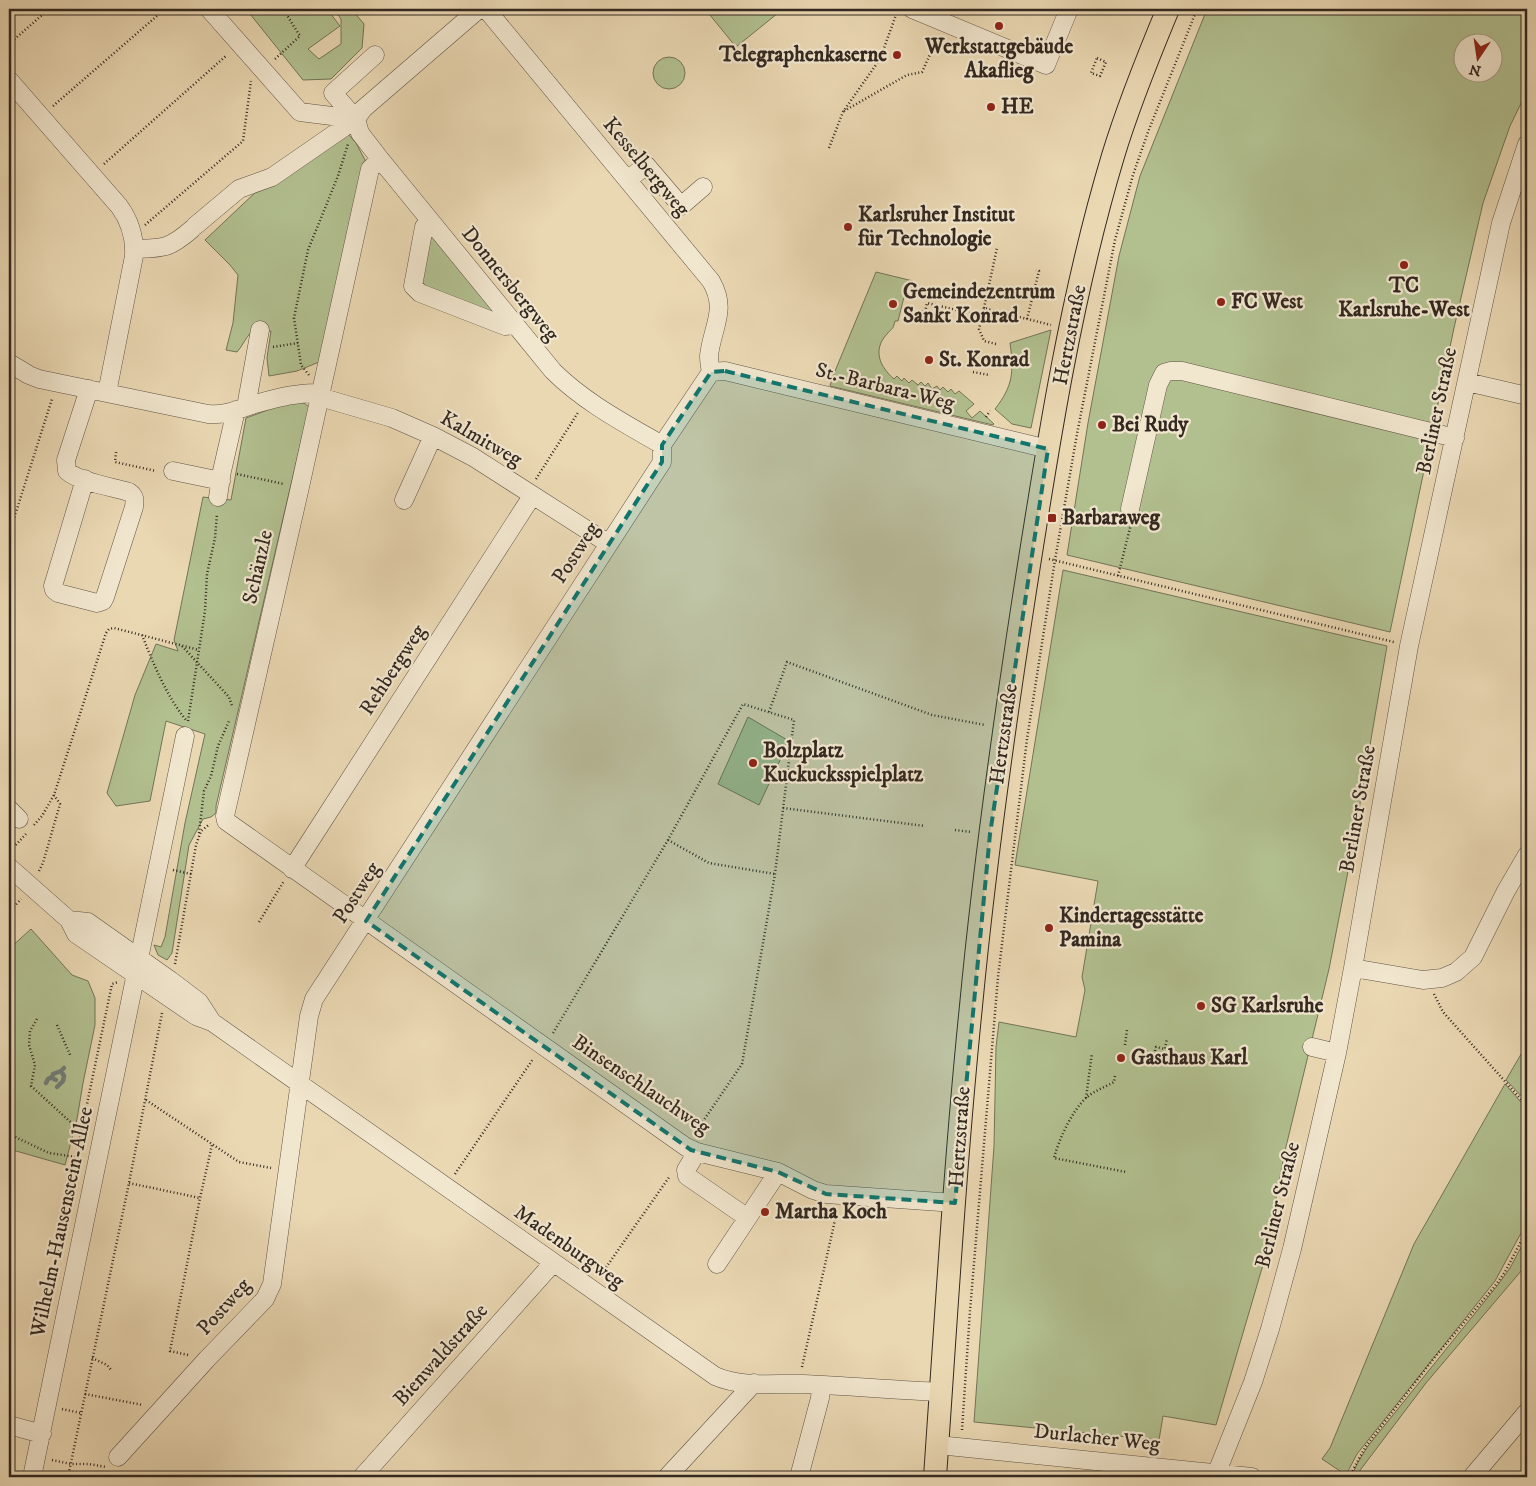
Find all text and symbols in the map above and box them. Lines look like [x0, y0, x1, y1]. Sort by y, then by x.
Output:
marker: Werkstattgebäude Akaflieg [993, 20, 1005, 32]
north arrow [1454, 32, 1504, 82]
place label: Werkstattgebäude Akaflieg [924, 34, 1073, 84]
place label: Telegraphenkaserne [718, 42, 887, 68]
marker: Telegraphenkaserne [891, 49, 903, 61]
text: N [1467, 60, 1483, 80]
place label: HE [1001, 94, 1034, 120]
marker: HE [985, 101, 997, 113]
street label: Kesselbergweg [597, 112, 696, 223]
place label: Karlsruher Institut für Technologie [857, 202, 1015, 252]
street label: Donnersbergweg [456, 221, 565, 347]
marker: Karlsruher Institut für Technologie [842, 221, 854, 233]
marker: TC Karlsruhe-West [1398, 259, 1410, 271]
place label: TC Karlsruhe-West [1338, 273, 1470, 323]
place label: Gemeindezentrum Sankt Konrad [903, 279, 1056, 329]
street label: Hertzstraße [1048, 282, 1093, 387]
place label: FC West [1231, 289, 1303, 315]
marker: FC West [1215, 296, 1227, 308]
marker: Gemeindezentrum Sankt Konrad [887, 298, 899, 310]
street label: Berliner Straße [1411, 345, 1463, 477]
place label: St. Konrad [939, 347, 1030, 373]
marker: St. Konrad [923, 354, 935, 366]
street label: St.-Barbara-Weg [813, 357, 958, 417]
street label: Kalmitweg [435, 405, 527, 473]
place label: Bei Rudy [1112, 412, 1189, 438]
marker: Bei Rudy [1096, 419, 1108, 431]
place label: Barbaraweg [1062, 505, 1161, 531]
marker: Barbaraweg [1046, 512, 1058, 524]
street label: Postweg [547, 517, 606, 589]
street label: Schänzle [237, 527, 279, 606]
street label: Rehbergweg [354, 619, 432, 720]
street label: Hertzstraße [984, 682, 1024, 786]
place label: Bolzplatz Kuckucksspielplatz [763, 738, 924, 788]
street label: Berliner Straße [1334, 743, 1382, 875]
marker: Bolzplatz Kuckucksspielplatz [747, 757, 759, 769]
street label: Postweg [328, 857, 387, 929]
place label: Kindertagesstätte Pamina [1059, 903, 1204, 953]
marker: Kindertagesstätte Pamina [1043, 922, 1055, 934]
place label: SG Karlsruhe [1211, 993, 1324, 1019]
marker: SG Karlsruhe [1195, 1000, 1207, 1012]
street label: Binsenschlauchweg [567, 1029, 716, 1141]
place label: Gasthaus Karl [1131, 1045, 1248, 1071]
marker: Gasthaus Karl [1115, 1052, 1127, 1064]
street label: Hertzstraße [943, 1085, 977, 1189]
street label: Wilhelm-Hausenstein-Allee [25, 1104, 99, 1341]
street label: Berliner Straße [1250, 1139, 1306, 1271]
street label: Madenburgweg [509, 1199, 630, 1295]
place label: Martha Koch [775, 1199, 888, 1225]
marker: Martha Koch [759, 1206, 771, 1218]
street label: Postweg [192, 1272, 257, 1341]
street label: Bienwaldstraße [388, 1298, 494, 1412]
street label: Durlacher Weg [1033, 1418, 1162, 1458]

